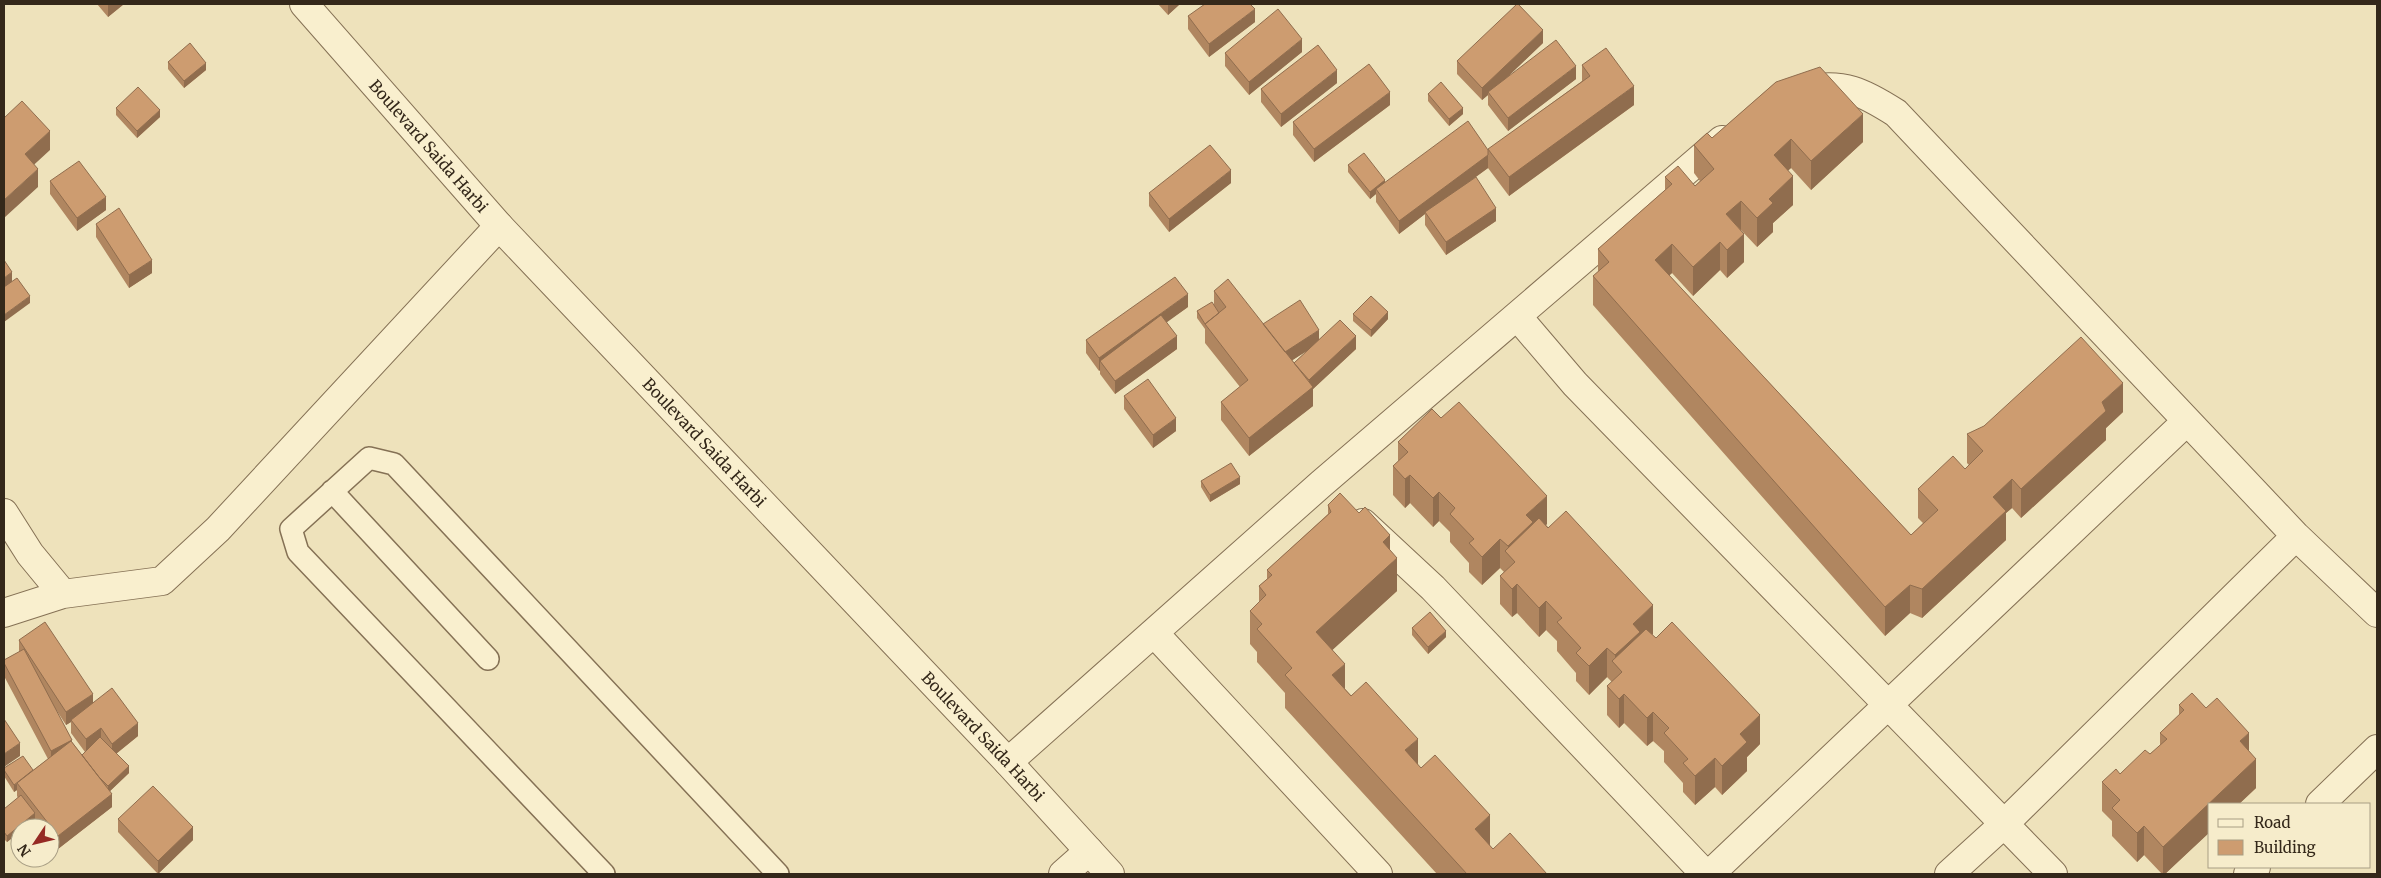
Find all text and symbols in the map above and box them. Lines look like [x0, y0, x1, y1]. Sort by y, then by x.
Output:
street label: Boulevard Saida Harbi [365, 75, 492, 217]
street label: Boulevard Saida Harbi [639, 374, 770, 511]
street label: Boulevard Saida Harbi [918, 667, 1049, 805]
legend [2208, 803, 2371, 868]
text: Road [2254, 813, 2290, 832]
north arrow [10, 818, 60, 868]
text: Building [2254, 838, 2316, 857]
text: N [14, 841, 35, 860]

